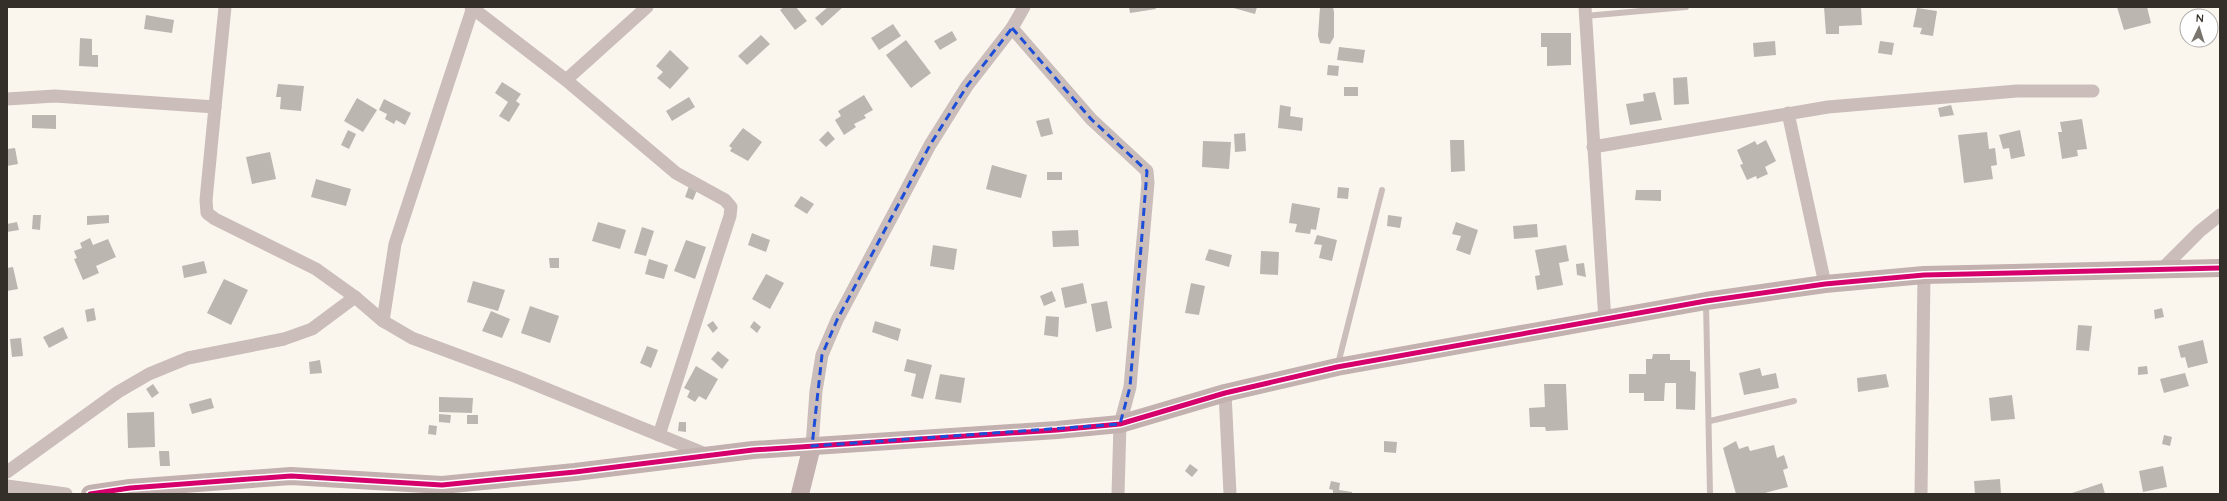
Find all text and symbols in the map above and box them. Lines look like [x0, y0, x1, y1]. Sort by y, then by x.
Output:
north arrow [2179, 8, 2219, 48]
text: N [2195, 11, 2204, 25]

